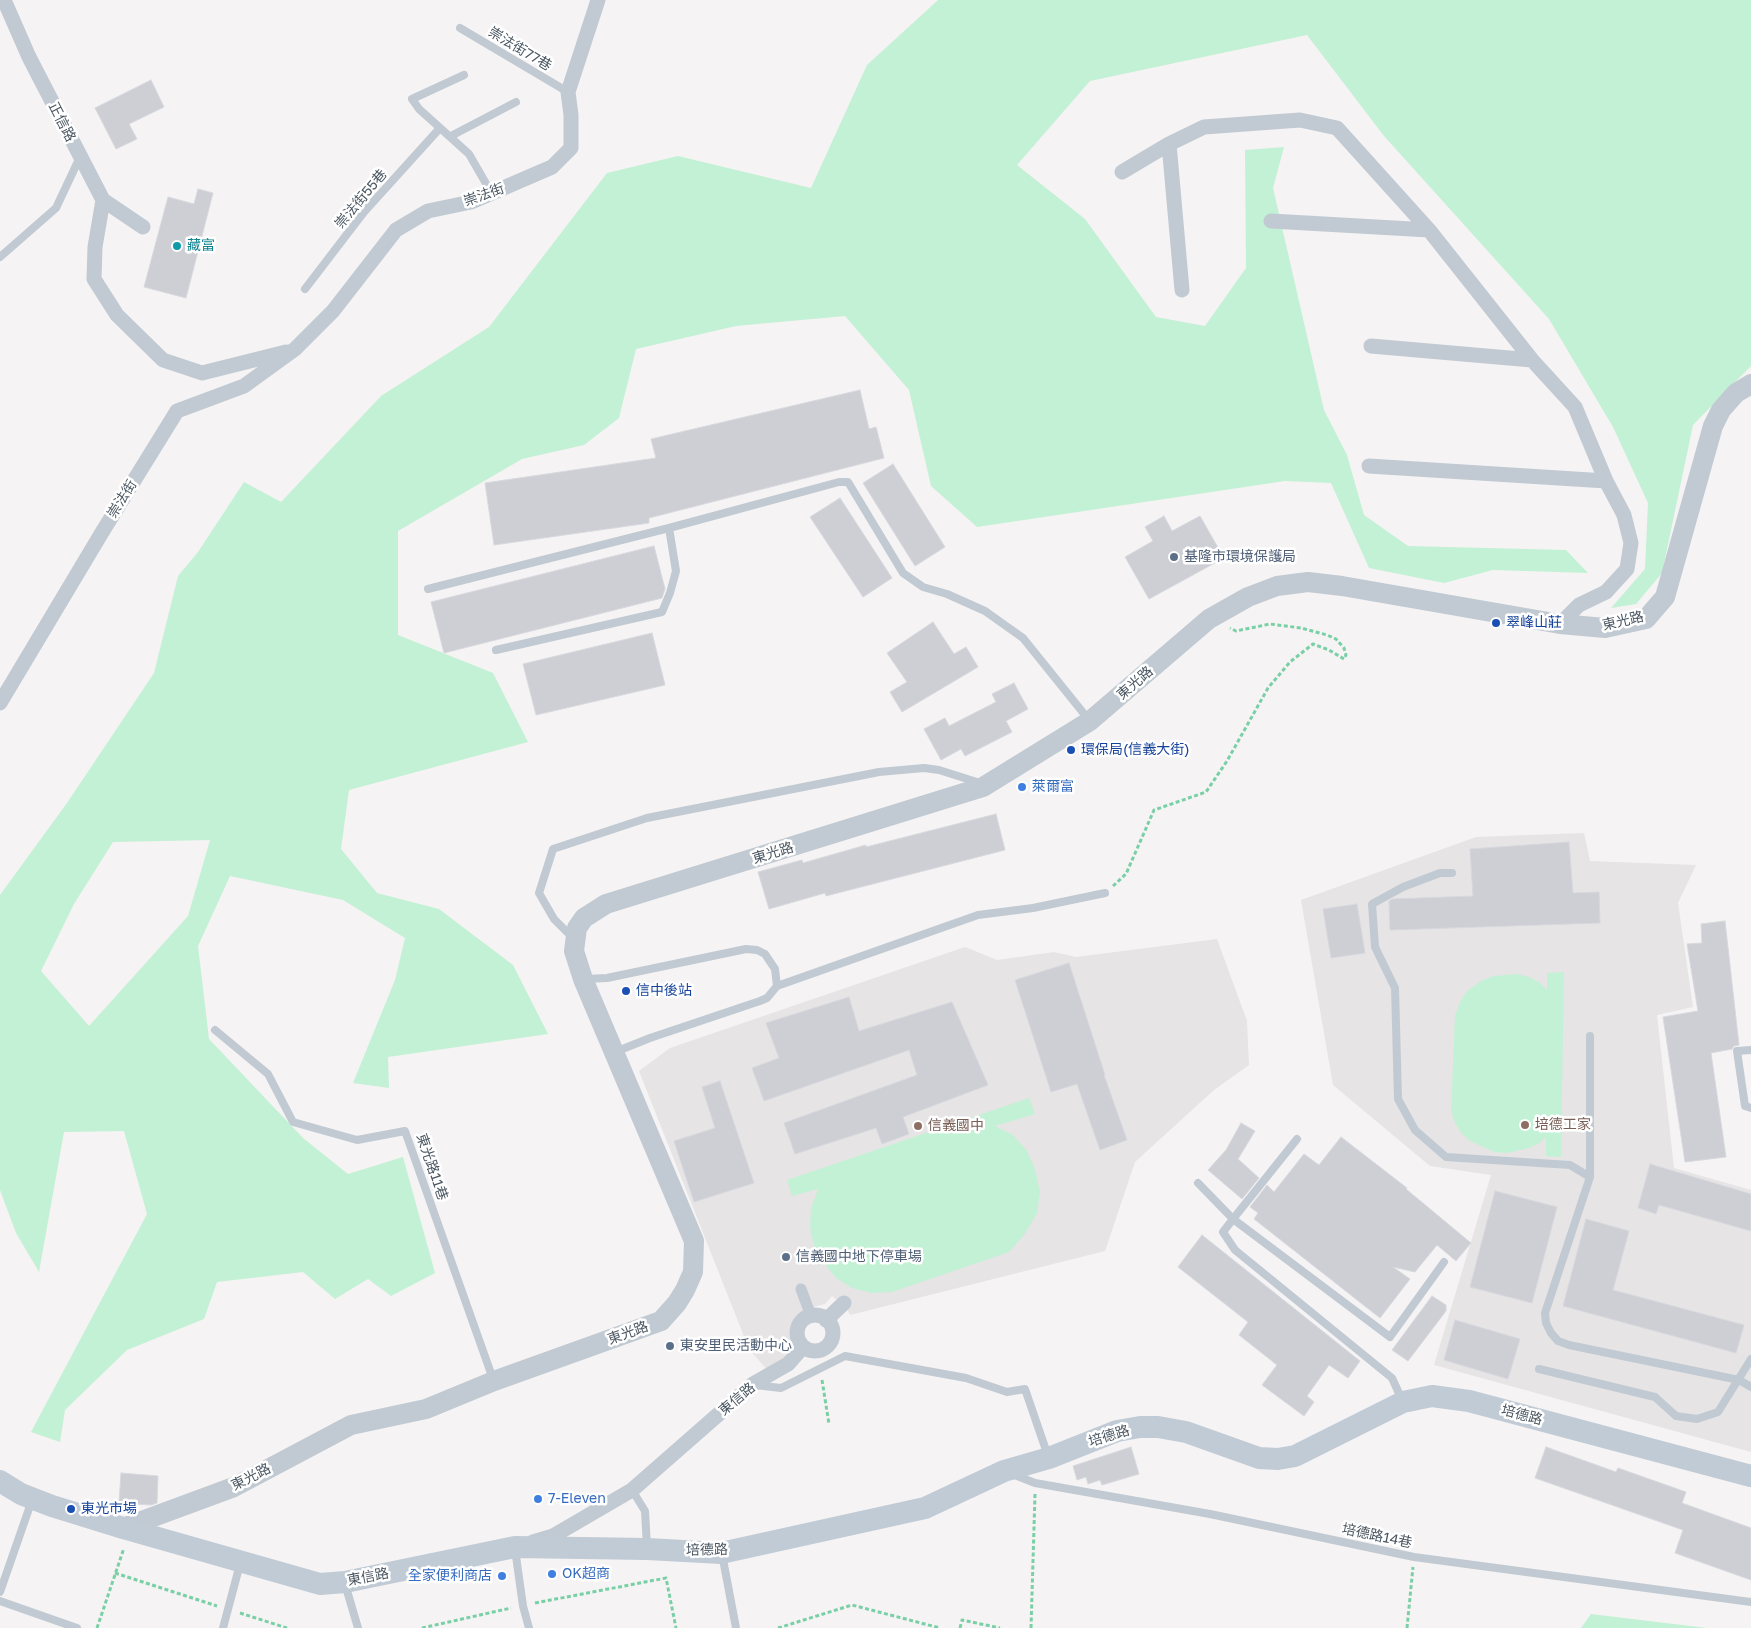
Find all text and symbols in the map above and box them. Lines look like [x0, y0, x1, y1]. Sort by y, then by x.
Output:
street label: 崇法街77巷 [485, 24, 555, 74]
street label: 正信路 [45, 99, 79, 145]
street label: 崇法街55巷 [331, 166, 391, 232]
street label: 崇法街 [461, 180, 507, 210]
place label: 藏富 [187, 238, 215, 254]
marker: 藏富 [171, 240, 183, 252]
street label: 崇法街 [104, 477, 140, 521]
place label: 基隆市環境保護局 [1184, 549, 1296, 565]
marker: 基隆市環境保護局 [1168, 551, 1180, 563]
street label: 東光路 [1601, 608, 1645, 634]
place label: 翠峰山莊 [1506, 615, 1562, 631]
marker: 翠峰山莊 [1490, 617, 1502, 629]
street label: 東光路 [1114, 663, 1156, 703]
place label: 環保局(信義大街) [1081, 742, 1190, 758]
marker: 環保局(信義大街) [1065, 744, 1077, 756]
place label: 萊爾富 [1032, 779, 1074, 795]
marker: 萊爾富 [1016, 781, 1028, 793]
street label: 東光路 [750, 839, 796, 867]
place label: 信中後站 [636, 983, 692, 999]
marker: 信中後站 [620, 985, 632, 997]
place label: 培德工家 [1535, 1117, 1591, 1133]
place label: 信義國中 [928, 1118, 984, 1134]
marker: 培德工家 [1519, 1119, 1531, 1131]
marker: 信義國中 [912, 1120, 924, 1132]
street label: 東光路11巷 [413, 1131, 451, 1203]
place label: 信義國中地下停車場 [796, 1249, 922, 1265]
marker: 信義國中地下停車場 [780, 1251, 792, 1263]
street label: 東光路 [605, 1318, 651, 1348]
place label: 東安里民活動中心 [680, 1338, 792, 1354]
marker: 東安里民活動中心 [664, 1340, 676, 1352]
street label: 東信路 [716, 1379, 758, 1419]
street label: 培德路 [1500, 1401, 1544, 1429]
street label: 培德路 [1086, 1422, 1132, 1450]
street label: 東光路 [228, 1460, 274, 1494]
place label: 7-Eleven [548, 1491, 606, 1507]
marker: 7-Eleven [532, 1493, 544, 1505]
place label: 東光市場 [81, 1501, 137, 1517]
marker: 東光市場 [65, 1503, 77, 1515]
street label: 培德路14巷 [1340, 1520, 1414, 1552]
street label: 培德路 [686, 1541, 728, 1559]
street label: 東信路 [346, 1565, 390, 1589]
place label: OK超商 [562, 1566, 610, 1582]
place label: 全家便利商店 [408, 1568, 492, 1584]
marker: OK超商 [546, 1568, 558, 1580]
marker: 全家便利商店 [496, 1570, 508, 1582]

